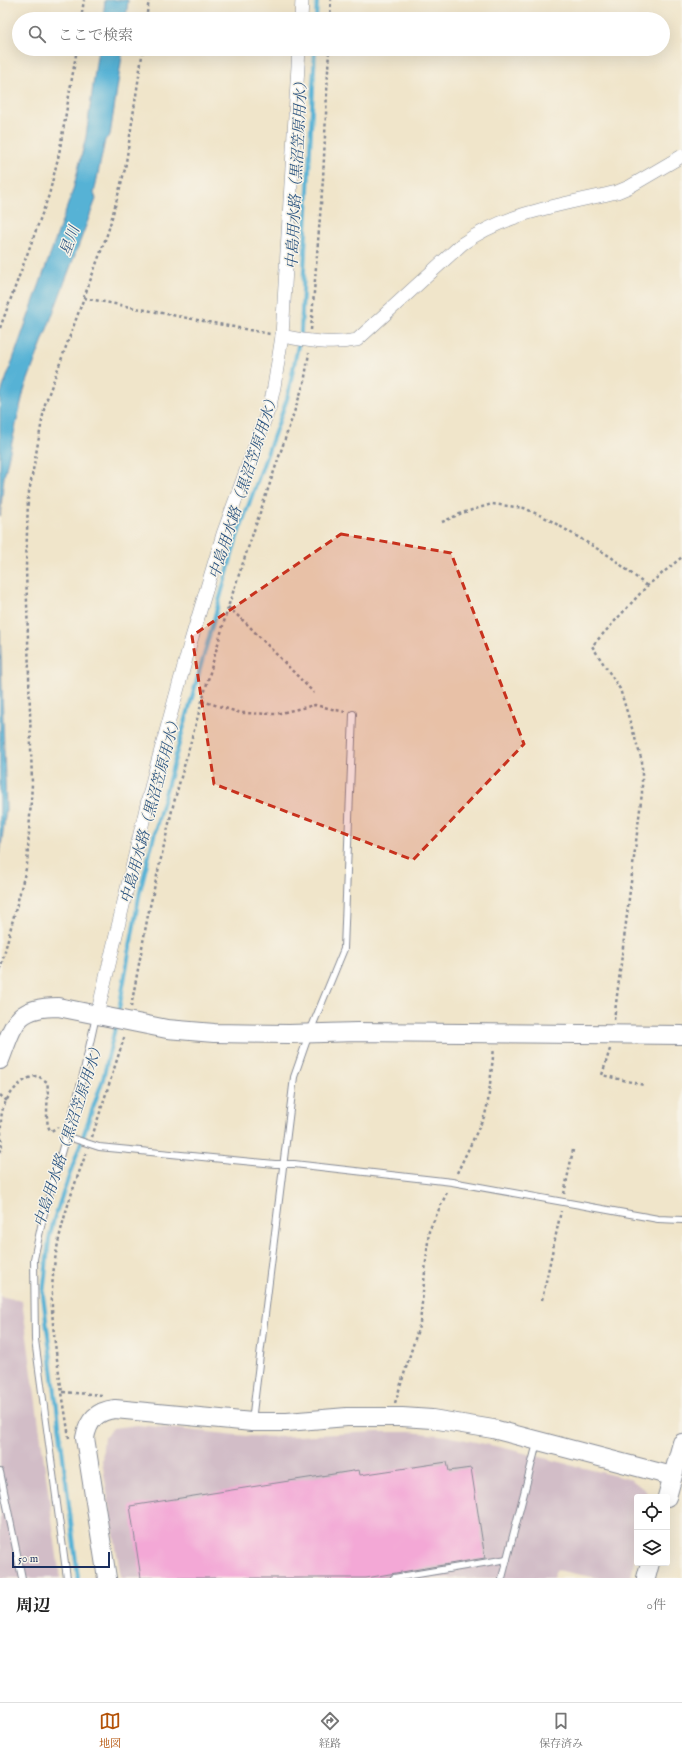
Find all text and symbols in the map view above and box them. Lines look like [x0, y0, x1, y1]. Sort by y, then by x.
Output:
search box [12, 12, 670, 56]
icon: search [26, 23, 48, 45]
text: ここで検索 [58, 26, 133, 45]
water label: 中島用水路（黒沼笠原用水） [282, 74, 312, 270]
water label: 星川 [56, 222, 85, 258]
water label: 中島用水路（黒沼笠原用水） [205, 390, 283, 582]
water label: 中島用水路（黒沼笠原用水） [117, 712, 185, 906]
water label: 中島用水路（黒沼笠原用水） [30, 1038, 108, 1230]
map controls [634, 1494, 670, 1566]
button: locate [634, 1494, 670, 1530]
button: layers [634, 1530, 670, 1566]
scale bar [12, 1550, 110, 1569]
text: 50 m [18, 1552, 38, 1566]
text: 周辺 [16, 1596, 50, 1617]
text: 0件 [647, 1597, 666, 1614]
tab: 地図 [99, 1710, 121, 1751]
tab: 経路 [319, 1710, 341, 1751]
tab: 保存済み [539, 1710, 583, 1751]

